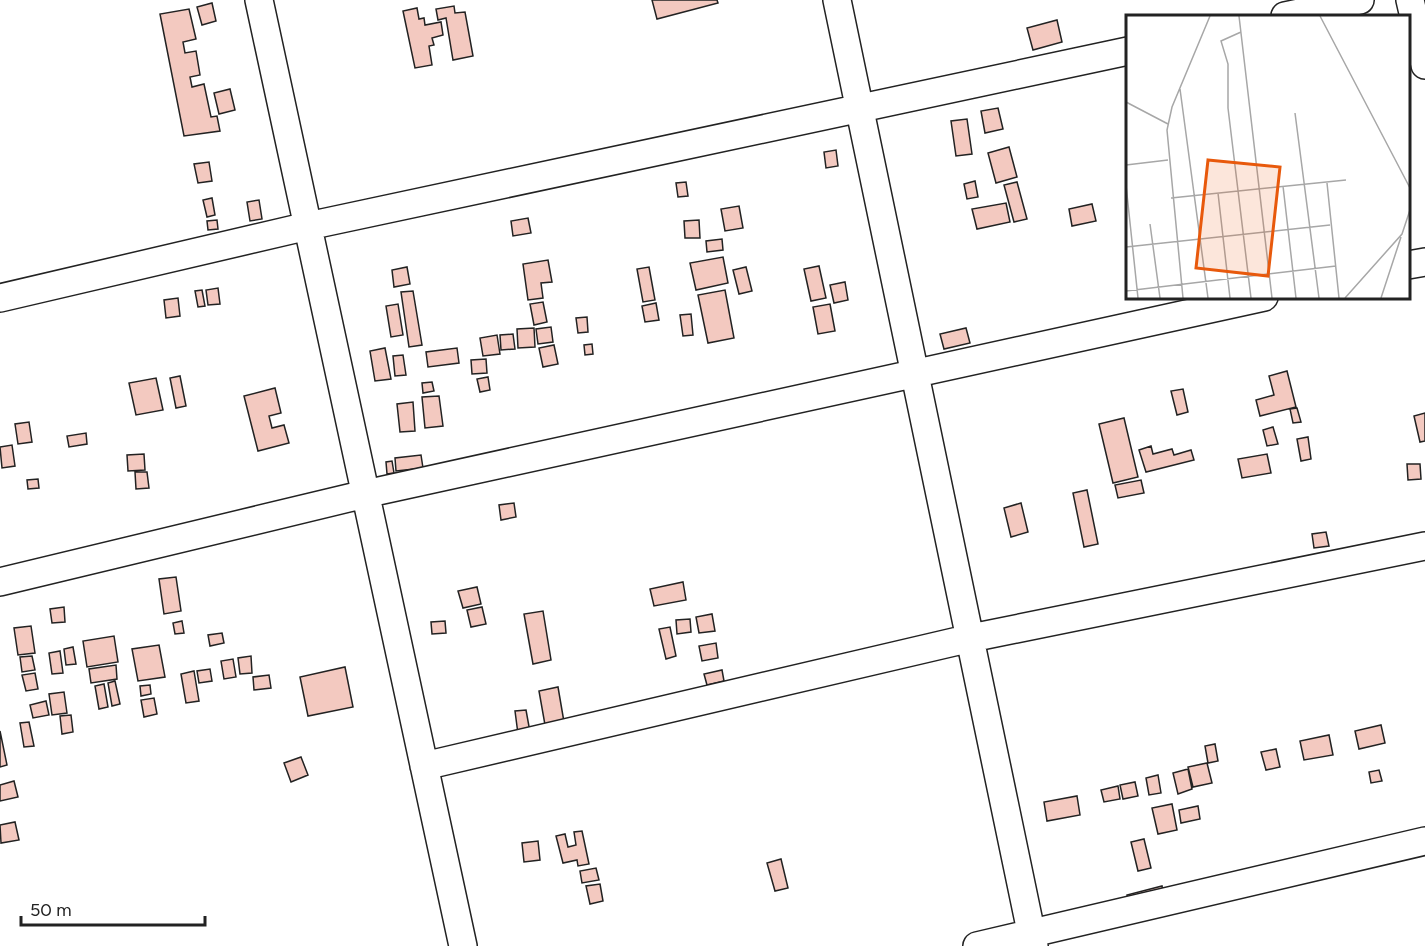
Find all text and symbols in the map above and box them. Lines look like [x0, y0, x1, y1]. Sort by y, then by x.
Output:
inset map [1126, 15, 1410, 298]
scale bar [21, 889, 206, 927]
text: 50 m [30, 899, 72, 921]

